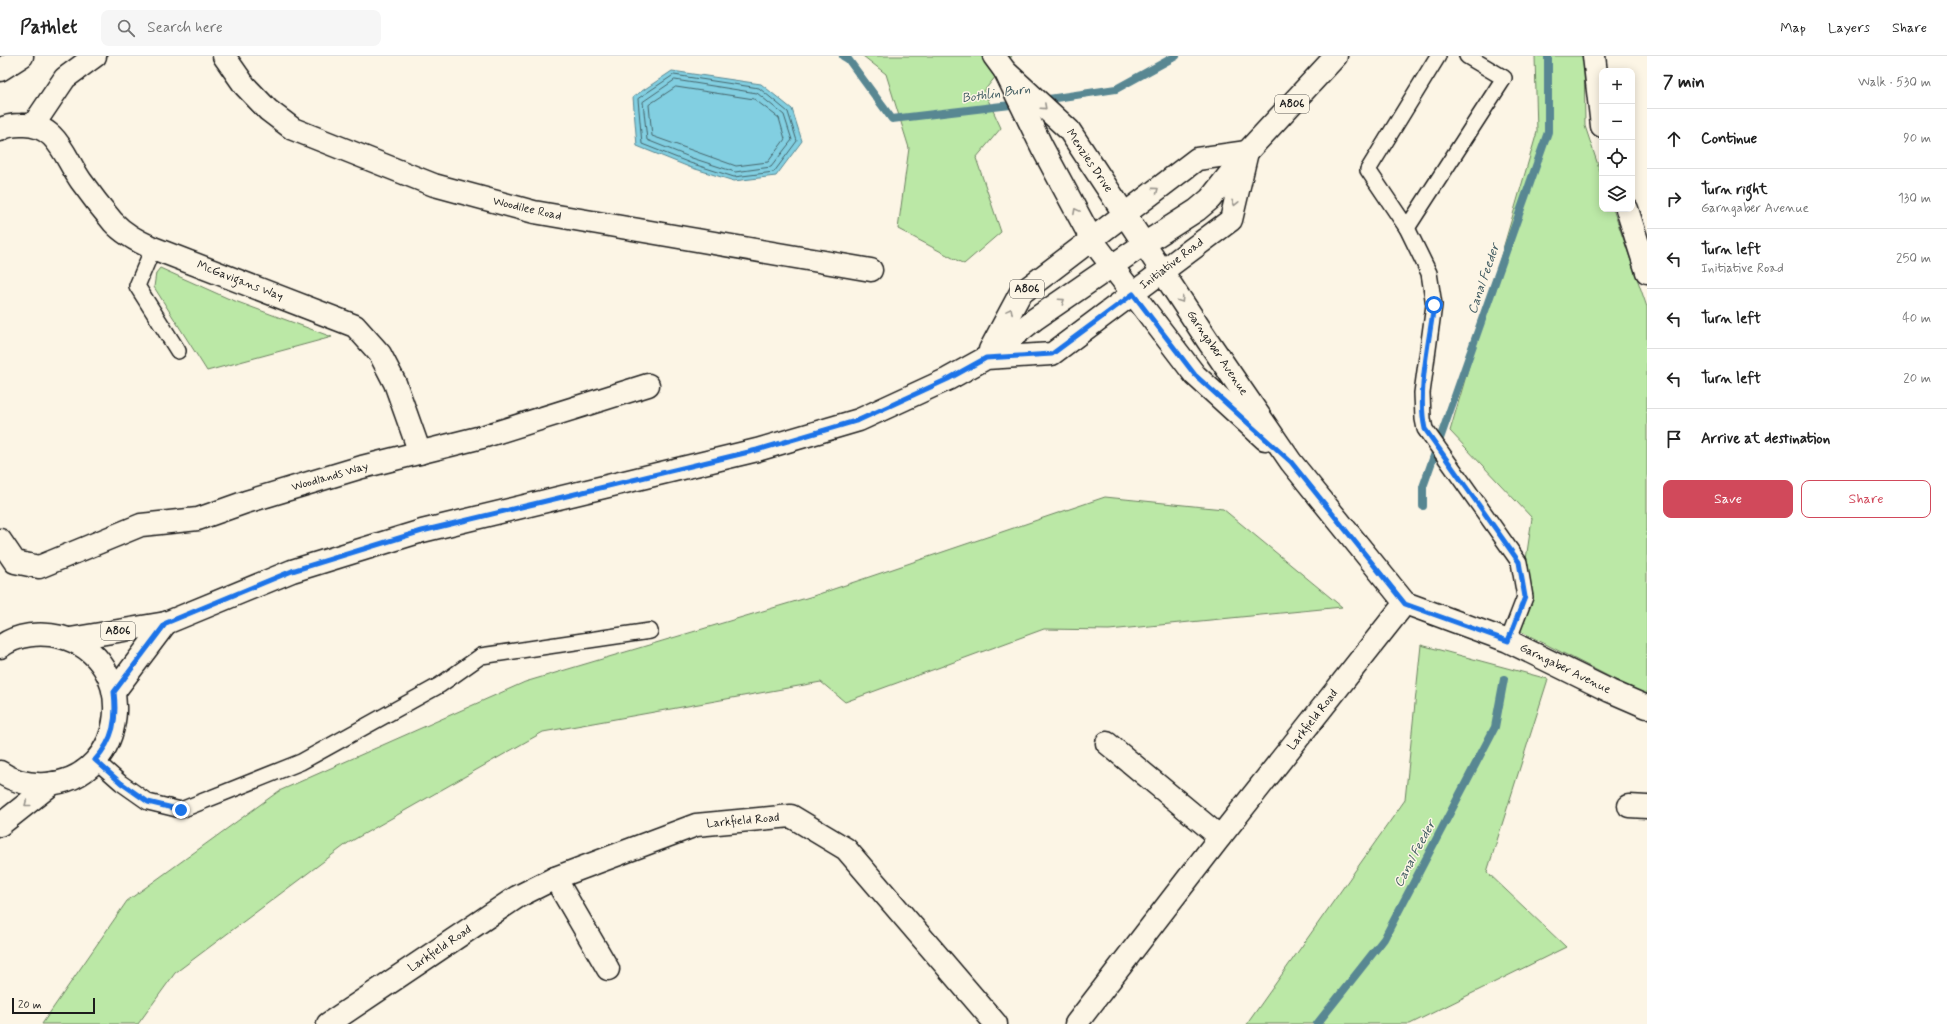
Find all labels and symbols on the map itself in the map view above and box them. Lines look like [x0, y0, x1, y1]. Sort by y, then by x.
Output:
water label: Bothlin Burn [961, 81, 1032, 107]
road number: A806 [1275, 95, 1309, 113]
one-way arrow [1039, 102, 1047, 109]
street label: Menzies Drive [1062, 126, 1116, 196]
one-way arrow [1152, 188, 1159, 195]
street label: Woodilee Road [491, 193, 563, 225]
one-way arrow [1231, 200, 1239, 206]
one-way arrow [1074, 207, 1081, 215]
street label: Initiative Road [1137, 235, 1207, 293]
water label: Canal Feeder [1464, 240, 1505, 316]
street label: McGavigans Way [194, 257, 285, 306]
road number: A806 [1010, 280, 1044, 298]
one-way arrow [1176, 296, 1184, 303]
route start [1425, 296, 1443, 314]
one-way arrow [1057, 299, 1064, 306]
street label: Garngaber Avenue [1183, 307, 1252, 399]
one-way arrow [1006, 308, 1013, 316]
street label: Woodlands Way [290, 458, 370, 496]
road number: A806 [101, 622, 135, 640]
street label: Garngaber Avenue [1517, 640, 1613, 698]
street label: Larkfield Road [1284, 686, 1342, 754]
one-way arrow [24, 800, 31, 807]
route end [172, 801, 190, 819]
street label: Larkfield Road [706, 810, 780, 832]
water label: Canal Feeder [1390, 816, 1441, 890]
street label: Larkfield Road [405, 922, 475, 976]
scale bar [12, 996, 95, 1015]

